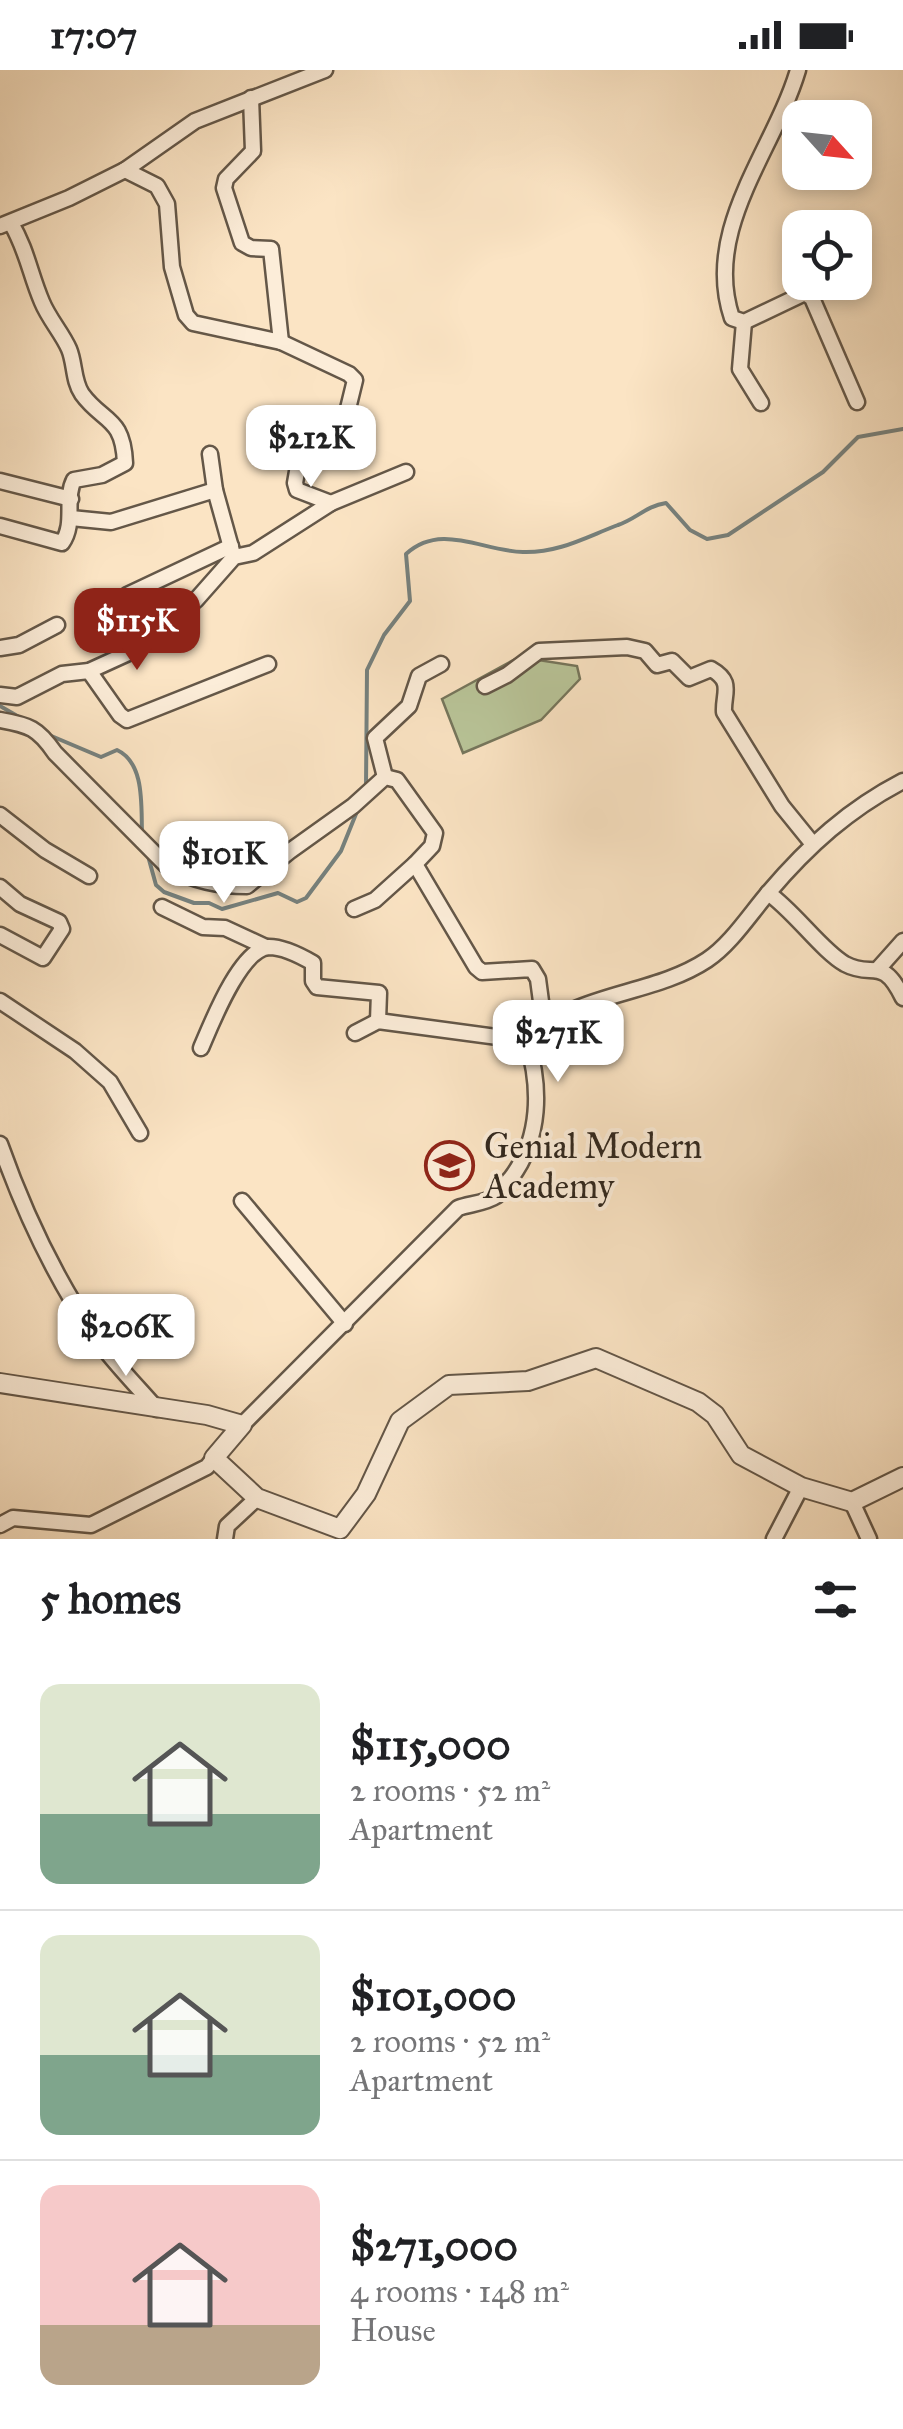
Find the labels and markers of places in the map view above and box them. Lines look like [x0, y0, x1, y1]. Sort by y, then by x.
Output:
pin: $212K [241, 405, 381, 490]
pin: $115K [67, 588, 207, 673]
pin: $101K [154, 821, 294, 906]
pin: $271K [488, 1000, 628, 1085]
place label: Genial Modern Academy [482, 1125, 702, 1208]
school or university icon: Genial Modern Academy [423, 1140, 475, 1192]
pin: $206K [56, 1294, 196, 1379]

